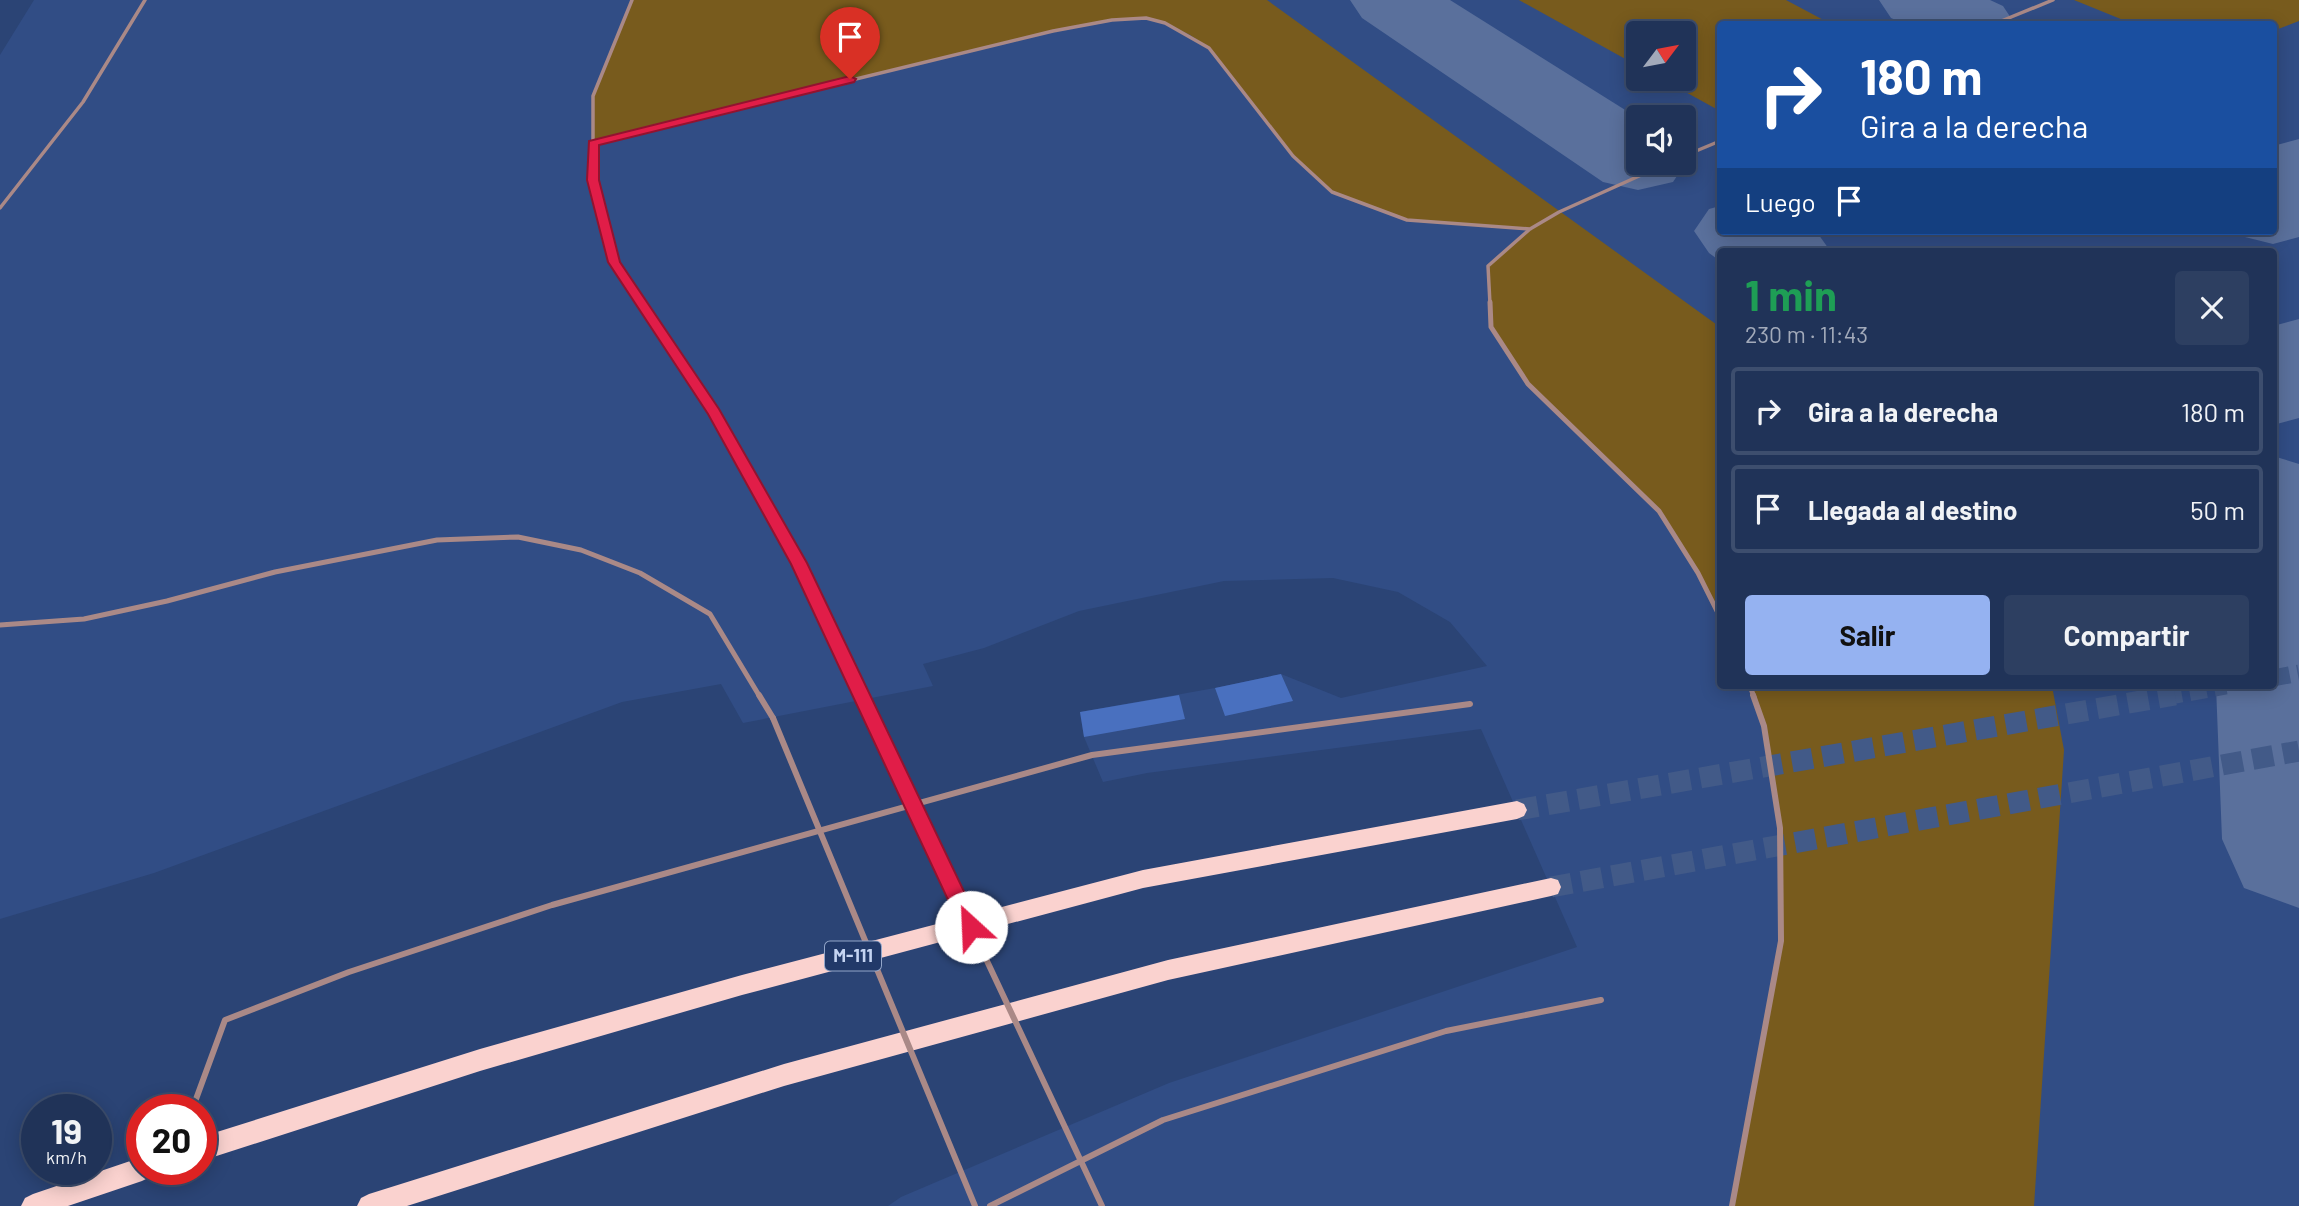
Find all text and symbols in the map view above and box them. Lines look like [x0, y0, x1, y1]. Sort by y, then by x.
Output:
pin [820, 7, 880, 79]
icon: arrive [831, 18, 869, 56]
north arrow [1626, 21, 1696, 91]
map controls [1626, 21, 1696, 175]
text: 180 m [1860, 46, 1983, 105]
icon: right [1745, 49, 1836, 140]
button: sound [1626, 105, 1696, 175]
text: Gira a la derecha [1860, 106, 2088, 144]
icon: arrive [1830, 182, 1868, 220]
text: Luego [1745, 186, 1816, 217]
text: 1 min [1745, 269, 1837, 319]
button: close [2175, 271, 2249, 345]
text: 230 m · 11:43 [1745, 320, 1868, 348]
icon: right [1749, 392, 1787, 430]
text: Gira a la derecha [1808, 396, 1998, 427]
text: 180 m [2181, 396, 2245, 427]
icon: arrive [1749, 490, 1787, 528]
text: Llegada al destino [1808, 494, 2017, 525]
text: 50 m [2190, 494, 2245, 525]
button: Salir [1745, 595, 1990, 675]
button: Compartir [2004, 595, 2249, 675]
position arrow [934, 890, 1008, 964]
road number: M-111 [825, 942, 881, 971]
speed limit sign: 20 [126, 1094, 217, 1185]
text: 19 [51, 1109, 82, 1151]
text: km/h [46, 1146, 87, 1168]

